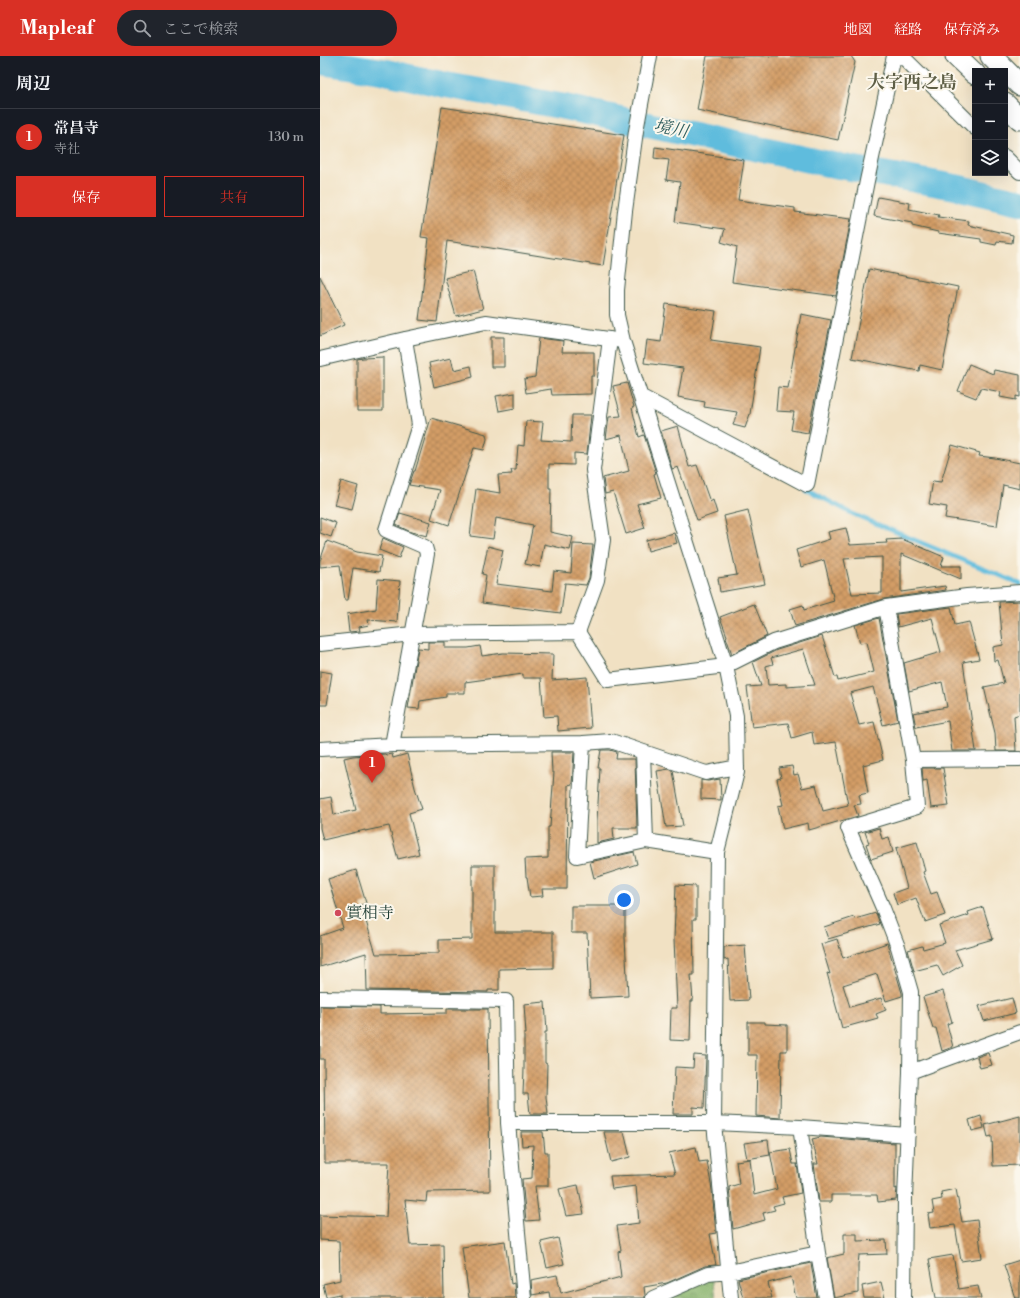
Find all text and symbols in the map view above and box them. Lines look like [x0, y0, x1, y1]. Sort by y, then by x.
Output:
search box [117, 10, 397, 46]
text: Mapleaf [20, 16, 93, 40]
icon: search [131, 17, 153, 39]
text: ここで検索 [163, 20, 238, 39]
text: 地図 [844, 21, 872, 39]
text: 経路 [894, 21, 922, 39]
text: 保存済み [944, 21, 1000, 39]
map controls [972, 68, 1008, 176]
button: + [972, 68, 1008, 104]
district label: 大字西之島 [867, 71, 957, 94]
text: 周辺 [16, 73, 50, 95]
button: − [972, 104, 1008, 140]
water label: 境川 [652, 115, 692, 144]
text: 常昌寺 [54, 119, 99, 138]
text: 1 [26, 129, 32, 145]
text: 130 m [269, 129, 304, 145]
button: layers [972, 140, 1008, 176]
text: 寺社 [54, 141, 80, 157]
button: 保存 [16, 176, 156, 217]
button: 共有 [164, 176, 304, 217]
pin: 1 [359, 750, 385, 783]
your location [614, 890, 634, 910]
place label: 實相寺 [346, 903, 394, 923]
marker: 實相寺 [333, 908, 343, 918]

